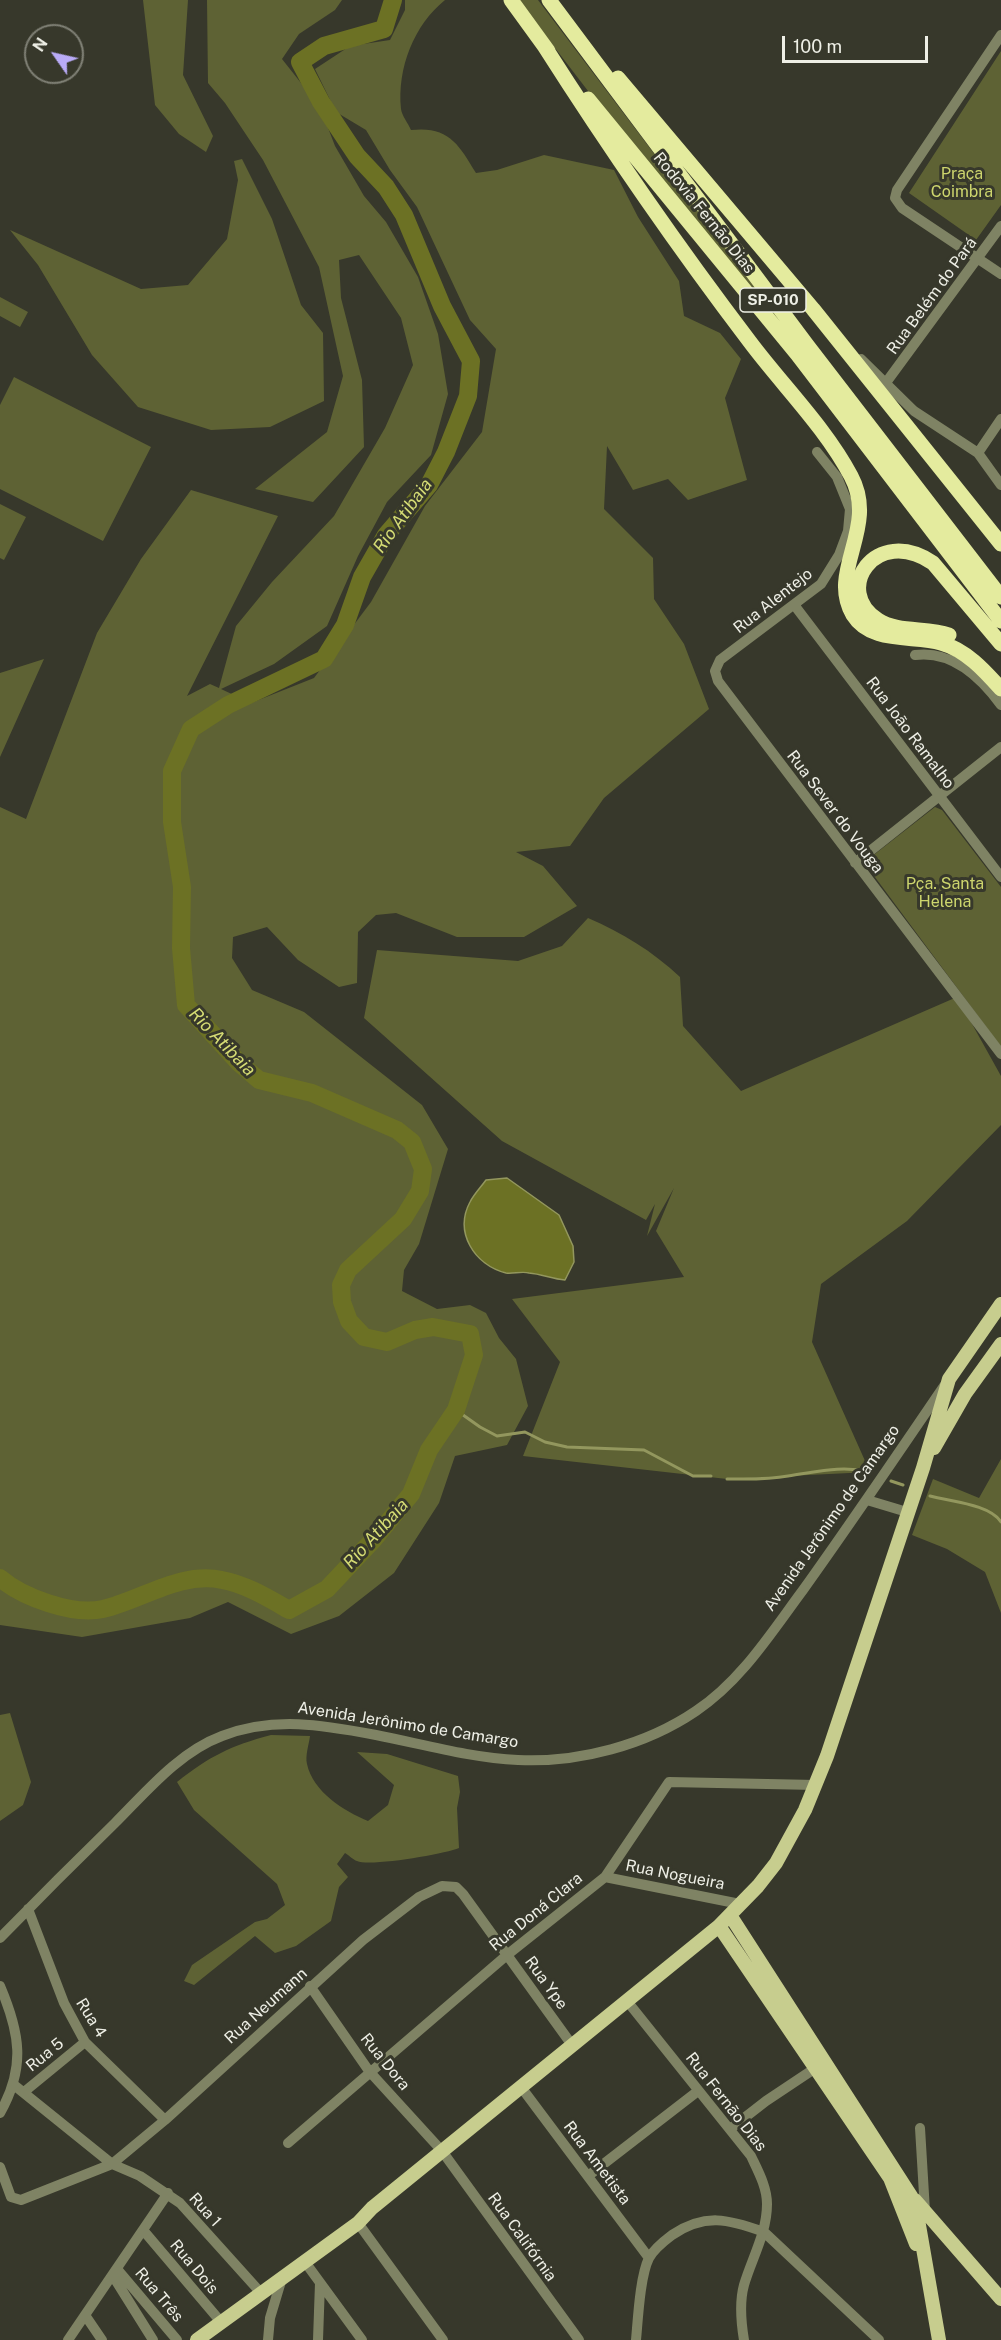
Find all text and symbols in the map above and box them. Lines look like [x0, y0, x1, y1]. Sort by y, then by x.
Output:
north arrow [24, 24, 84, 84]
scale bar [785, 24, 930, 62]
text: N [29, 34, 52, 55]
text: 100 m [793, 36, 842, 57]
street label: Rodovia Fernão Dias [649, 149, 759, 277]
park label: Praça Coimbra [931, 164, 993, 202]
street label: Rua Belém do Pará [883, 234, 981, 358]
road number: SP-010 [740, 288, 806, 312]
water label: Rio Atibaia [369, 475, 437, 557]
street label: Rua Alentejo [730, 564, 816, 638]
street label: Rua João Ramalho [862, 673, 958, 793]
street label: Rua Sever do Vouga [783, 747, 887, 877]
park label: Pça. Santa Helena [906, 874, 984, 912]
water label: Rio Atibaia [184, 1003, 260, 1081]
street label: Avenida Jerônimo de Camargo [760, 1421, 904, 1615]
water label: Rio Atibaia [339, 1495, 413, 1573]
street label: Avenida Jerônimo de Camargo [296, 1698, 520, 1752]
street label: Rua Nogueira [624, 1856, 726, 1894]
street label: Rua Doná Clara [486, 1869, 586, 1955]
street label: Rua Ype [520, 1953, 572, 2013]
street label: Rua Neumann [221, 1964, 311, 2048]
street label: Rua 4 [72, 1995, 110, 2041]
street label: Rua Dora [356, 2030, 414, 2094]
street label: Rua 5 [22, 2034, 68, 2076]
street label: Rua Fernão Dias [681, 2049, 771, 2155]
street label: Rua Ametista [559, 2117, 635, 2209]
street label: Rua 1 [185, 2189, 225, 2231]
street label: Rua Califórnia [483, 2189, 561, 2285]
street label: Rua Dois [166, 2236, 222, 2298]
street label: Rua Três [131, 2264, 187, 2326]

